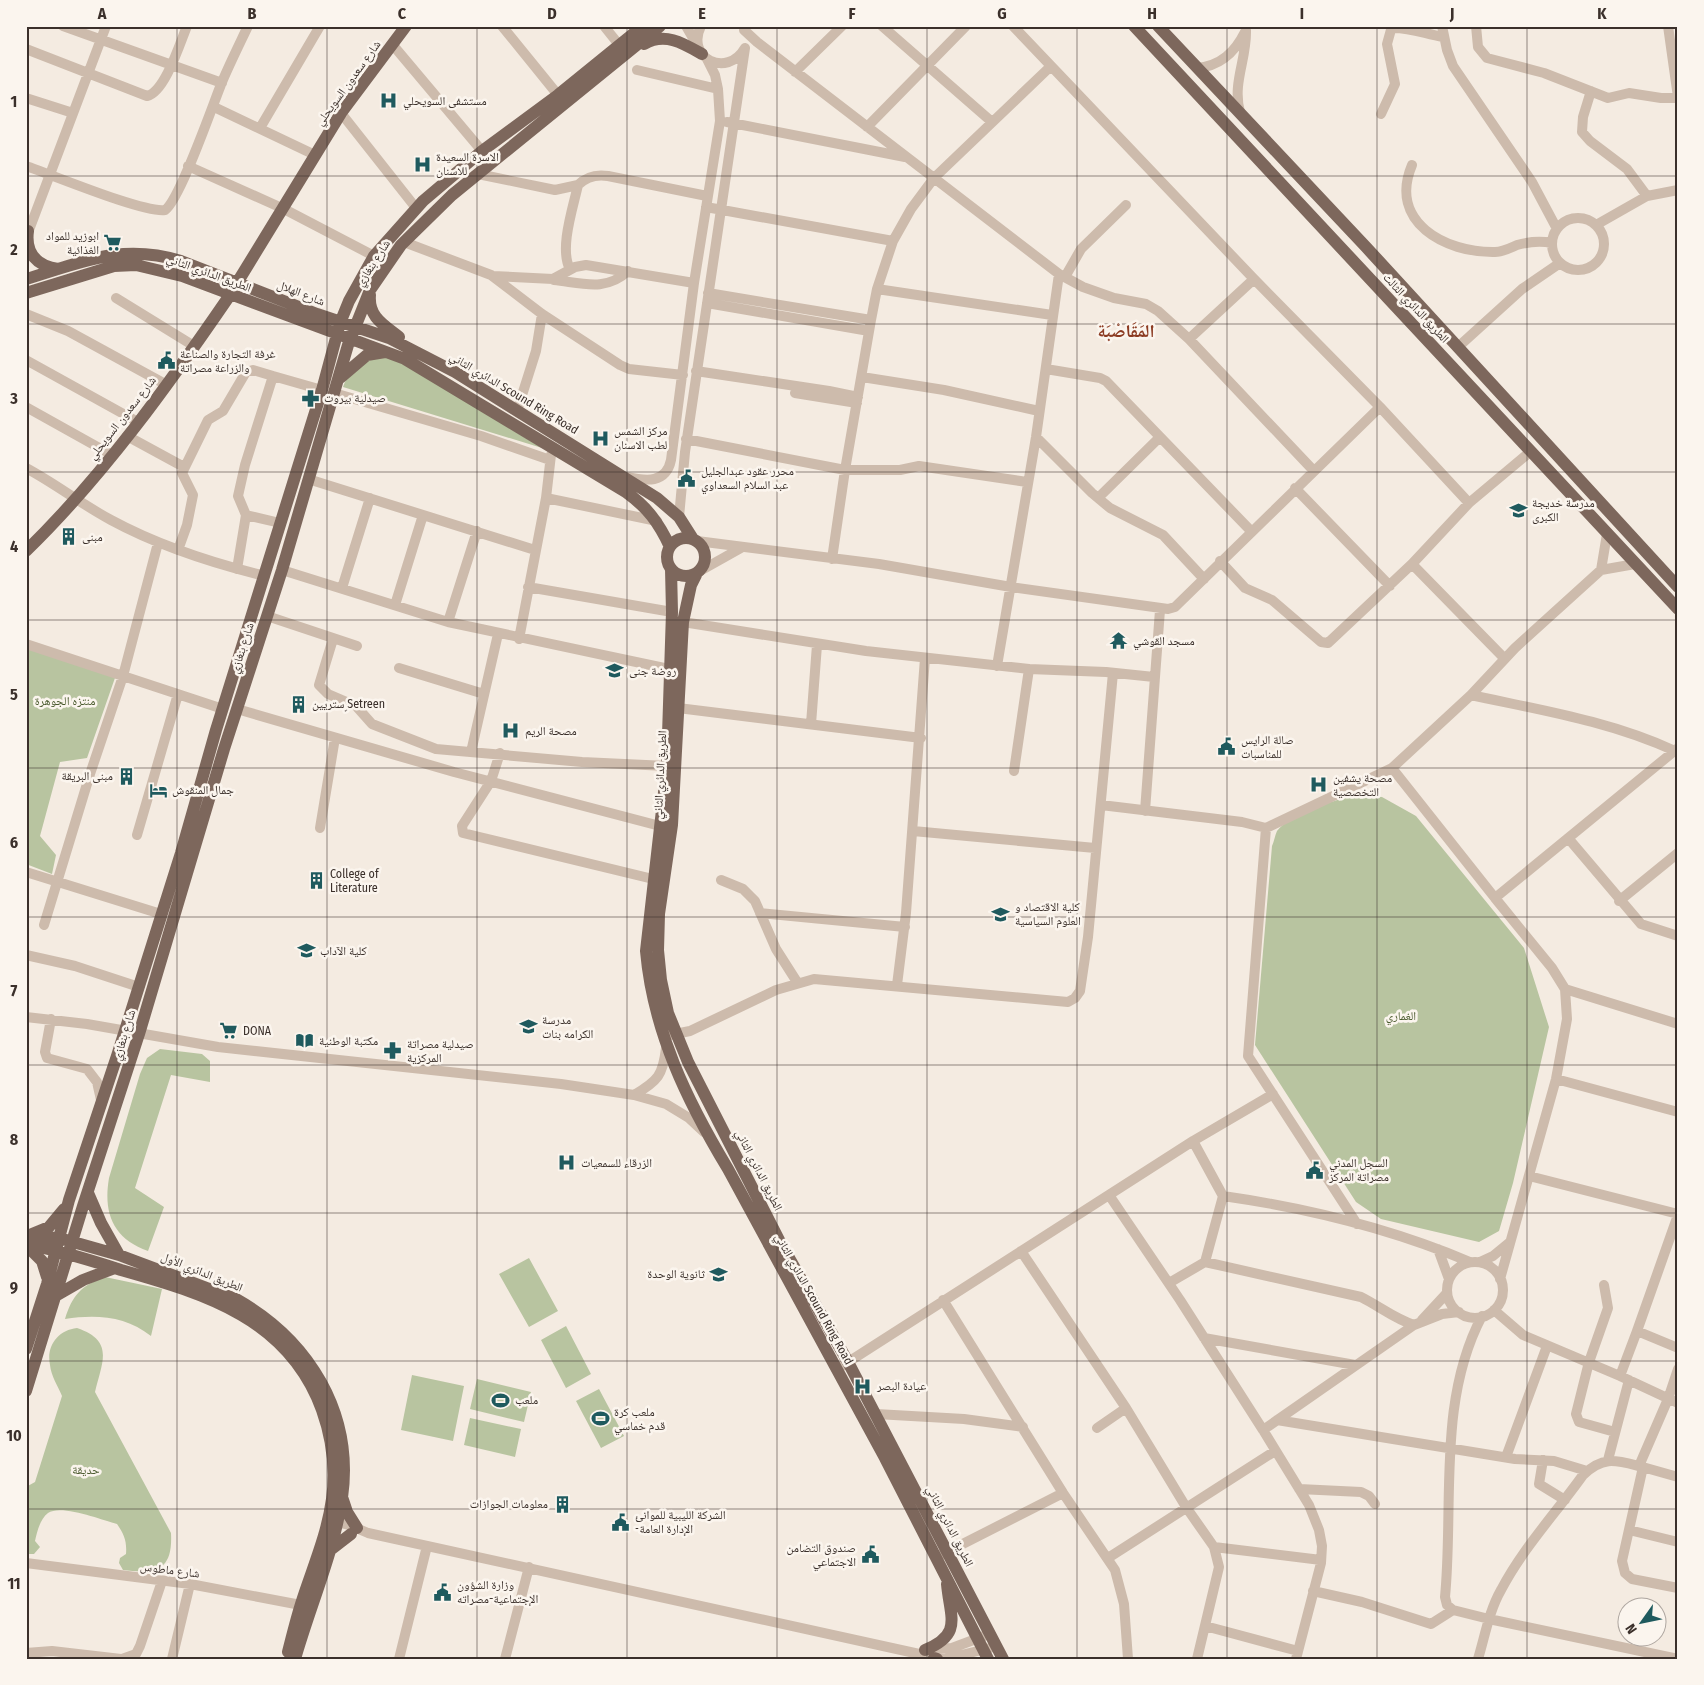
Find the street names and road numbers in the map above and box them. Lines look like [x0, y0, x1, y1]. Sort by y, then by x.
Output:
street label: شارع سعدون السويحلي [312, 38, 386, 130]
street label: شارع بنغازي [353, 237, 396, 290]
street label: الطريق الدائري الثاني [164, 251, 253, 298]
street label: الطريق الدائري الثالث [1378, 270, 1452, 348]
street label: شارع الهلال [275, 277, 327, 309]
street label: الدائري الثاني Scound Ring Road [446, 349, 581, 440]
street label: شارع سعدون السويحلي [85, 373, 161, 464]
street label: شارع بنغازي [227, 621, 260, 676]
street label: الطريق الدائري الثاني [651, 730, 672, 820]
street label: شارع بنغازي [110, 1008, 141, 1063]
street label: الطريق الدائري الثاني [730, 1127, 786, 1214]
street label: الدائري الثاني Scound Ring Road [769, 1231, 856, 1368]
street label: الطريق الدائري الأول [158, 1249, 245, 1298]
street label: الطريق الدائري الثاني [921, 1483, 977, 1570]
street label: شارع ماطوس [139, 1559, 201, 1582]

